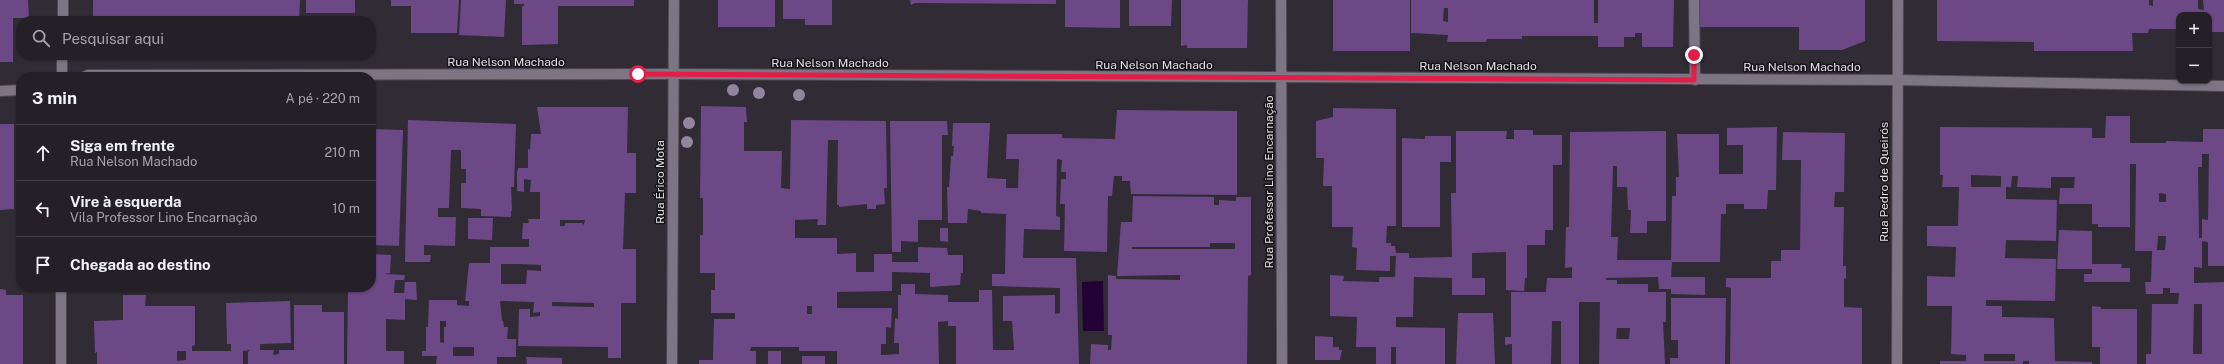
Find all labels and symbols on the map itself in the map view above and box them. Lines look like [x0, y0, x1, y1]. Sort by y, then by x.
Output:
route end [1685, 46, 1703, 64]
street label: Rua Nelson Machado [447, 55, 565, 69]
street label: Rua Nelson Machado [771, 56, 889, 70]
street label: Rua Nelson Machado [1095, 58, 1213, 72]
street label: Rua Nelson Machado [1419, 59, 1537, 73]
street label: Rua Nelson Machado [1743, 60, 1861, 74]
route start [629, 65, 647, 83]
street label: Rua Professor Lino Encarnação [1262, 95, 1276, 269]
street label: Rua Pedro de Queirós [1877, 122, 1891, 242]
street label: Rua Érico Mota [653, 140, 667, 224]

